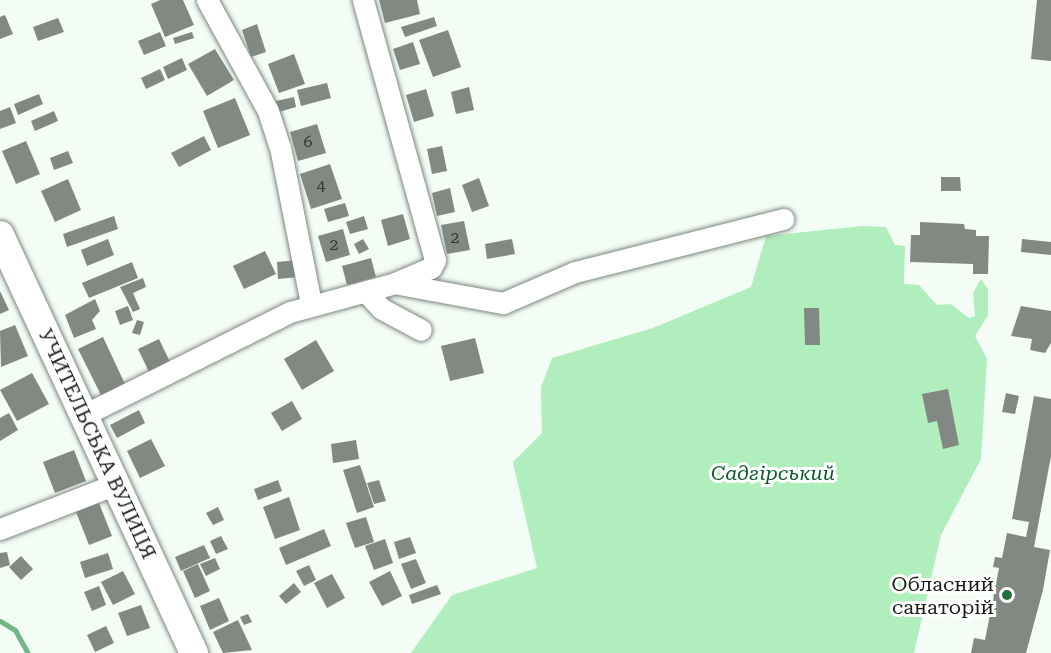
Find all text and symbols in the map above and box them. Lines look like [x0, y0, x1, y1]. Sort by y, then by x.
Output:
house number: 6 [304, 132, 312, 152]
house number: 4 [317, 176, 325, 196]
house number: 2 [451, 228, 459, 248]
house number: 2 [330, 235, 338, 255]
street label: УЧИТЕЛЬСЬКА ВУЛИЦЯ [33, 325, 161, 563]
park label: Садгірський [711, 461, 835, 485]
place label: Обласний санаторій [892, 572, 994, 619]
marker: Обласний санаторій [998, 586, 1016, 604]

